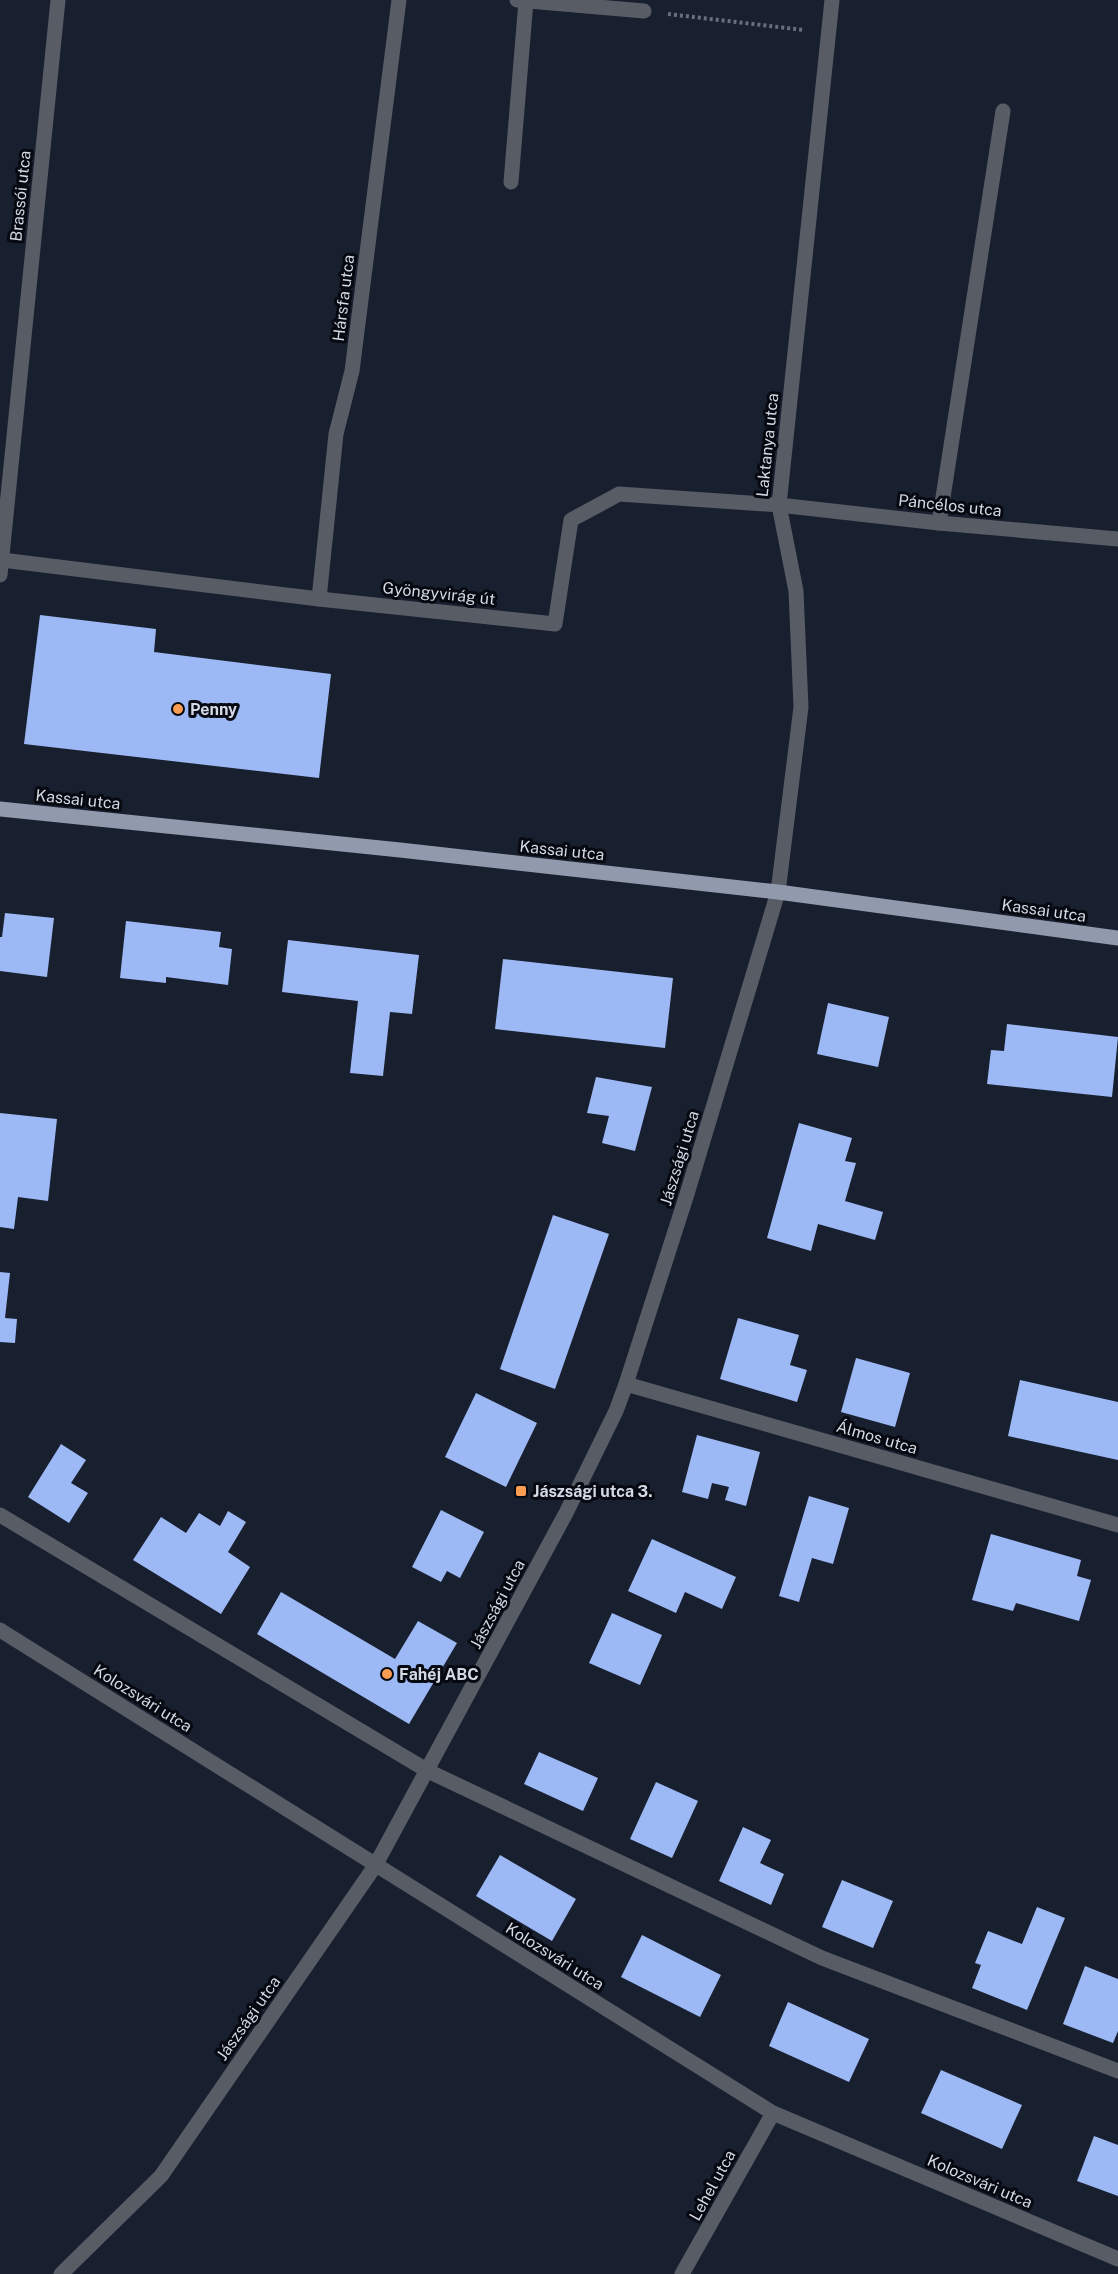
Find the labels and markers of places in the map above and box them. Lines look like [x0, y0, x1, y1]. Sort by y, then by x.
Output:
place label: Penny [190, 700, 237, 719]
marker: Penny [171, 702, 185, 716]
place label: Jászsági utca 3. [533, 1482, 653, 1501]
marker: Jászsági utca 3. [514, 1484, 528, 1498]
place label: Fahéj ABC [399, 1665, 479, 1684]
marker: Fahéj ABC [380, 1667, 394, 1681]

